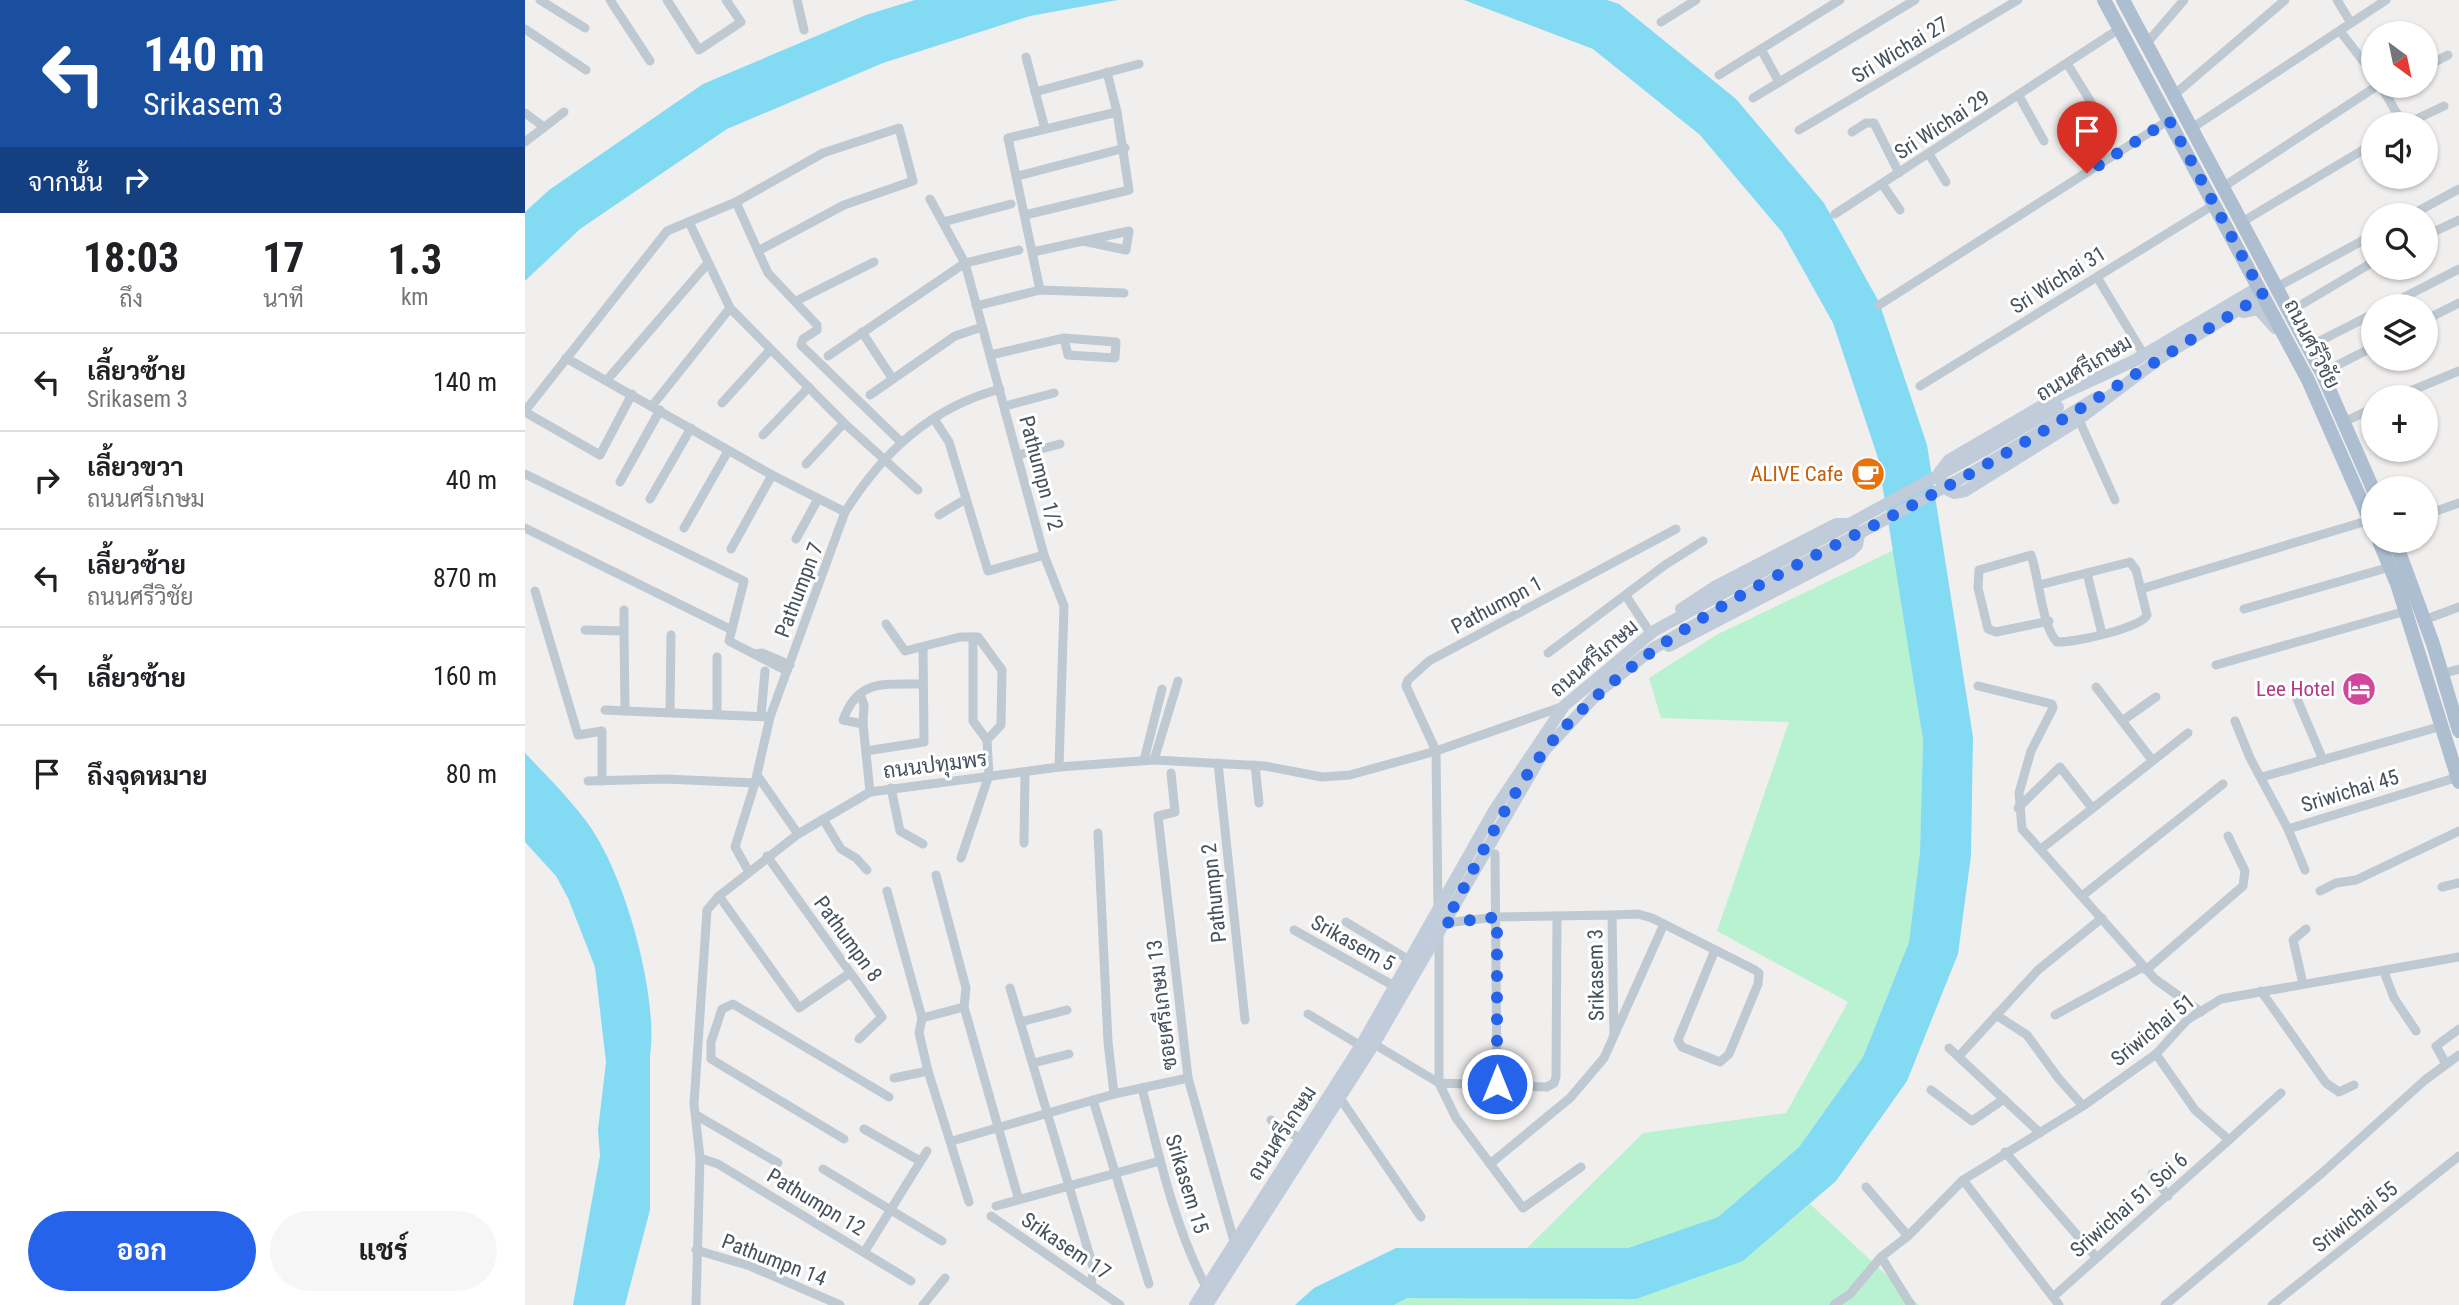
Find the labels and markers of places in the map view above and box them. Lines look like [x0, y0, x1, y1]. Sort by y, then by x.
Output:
pin [2057, 101, 2117, 173]
cafe icon: ALIVE Cafe [1849, 455, 1887, 493]
place label: ALIVE Cafe [1750, 462, 1843, 486]
hotel icon: Lee Hotel [2340, 670, 2378, 708]
place label: Lee Hotel [2256, 677, 2335, 701]

